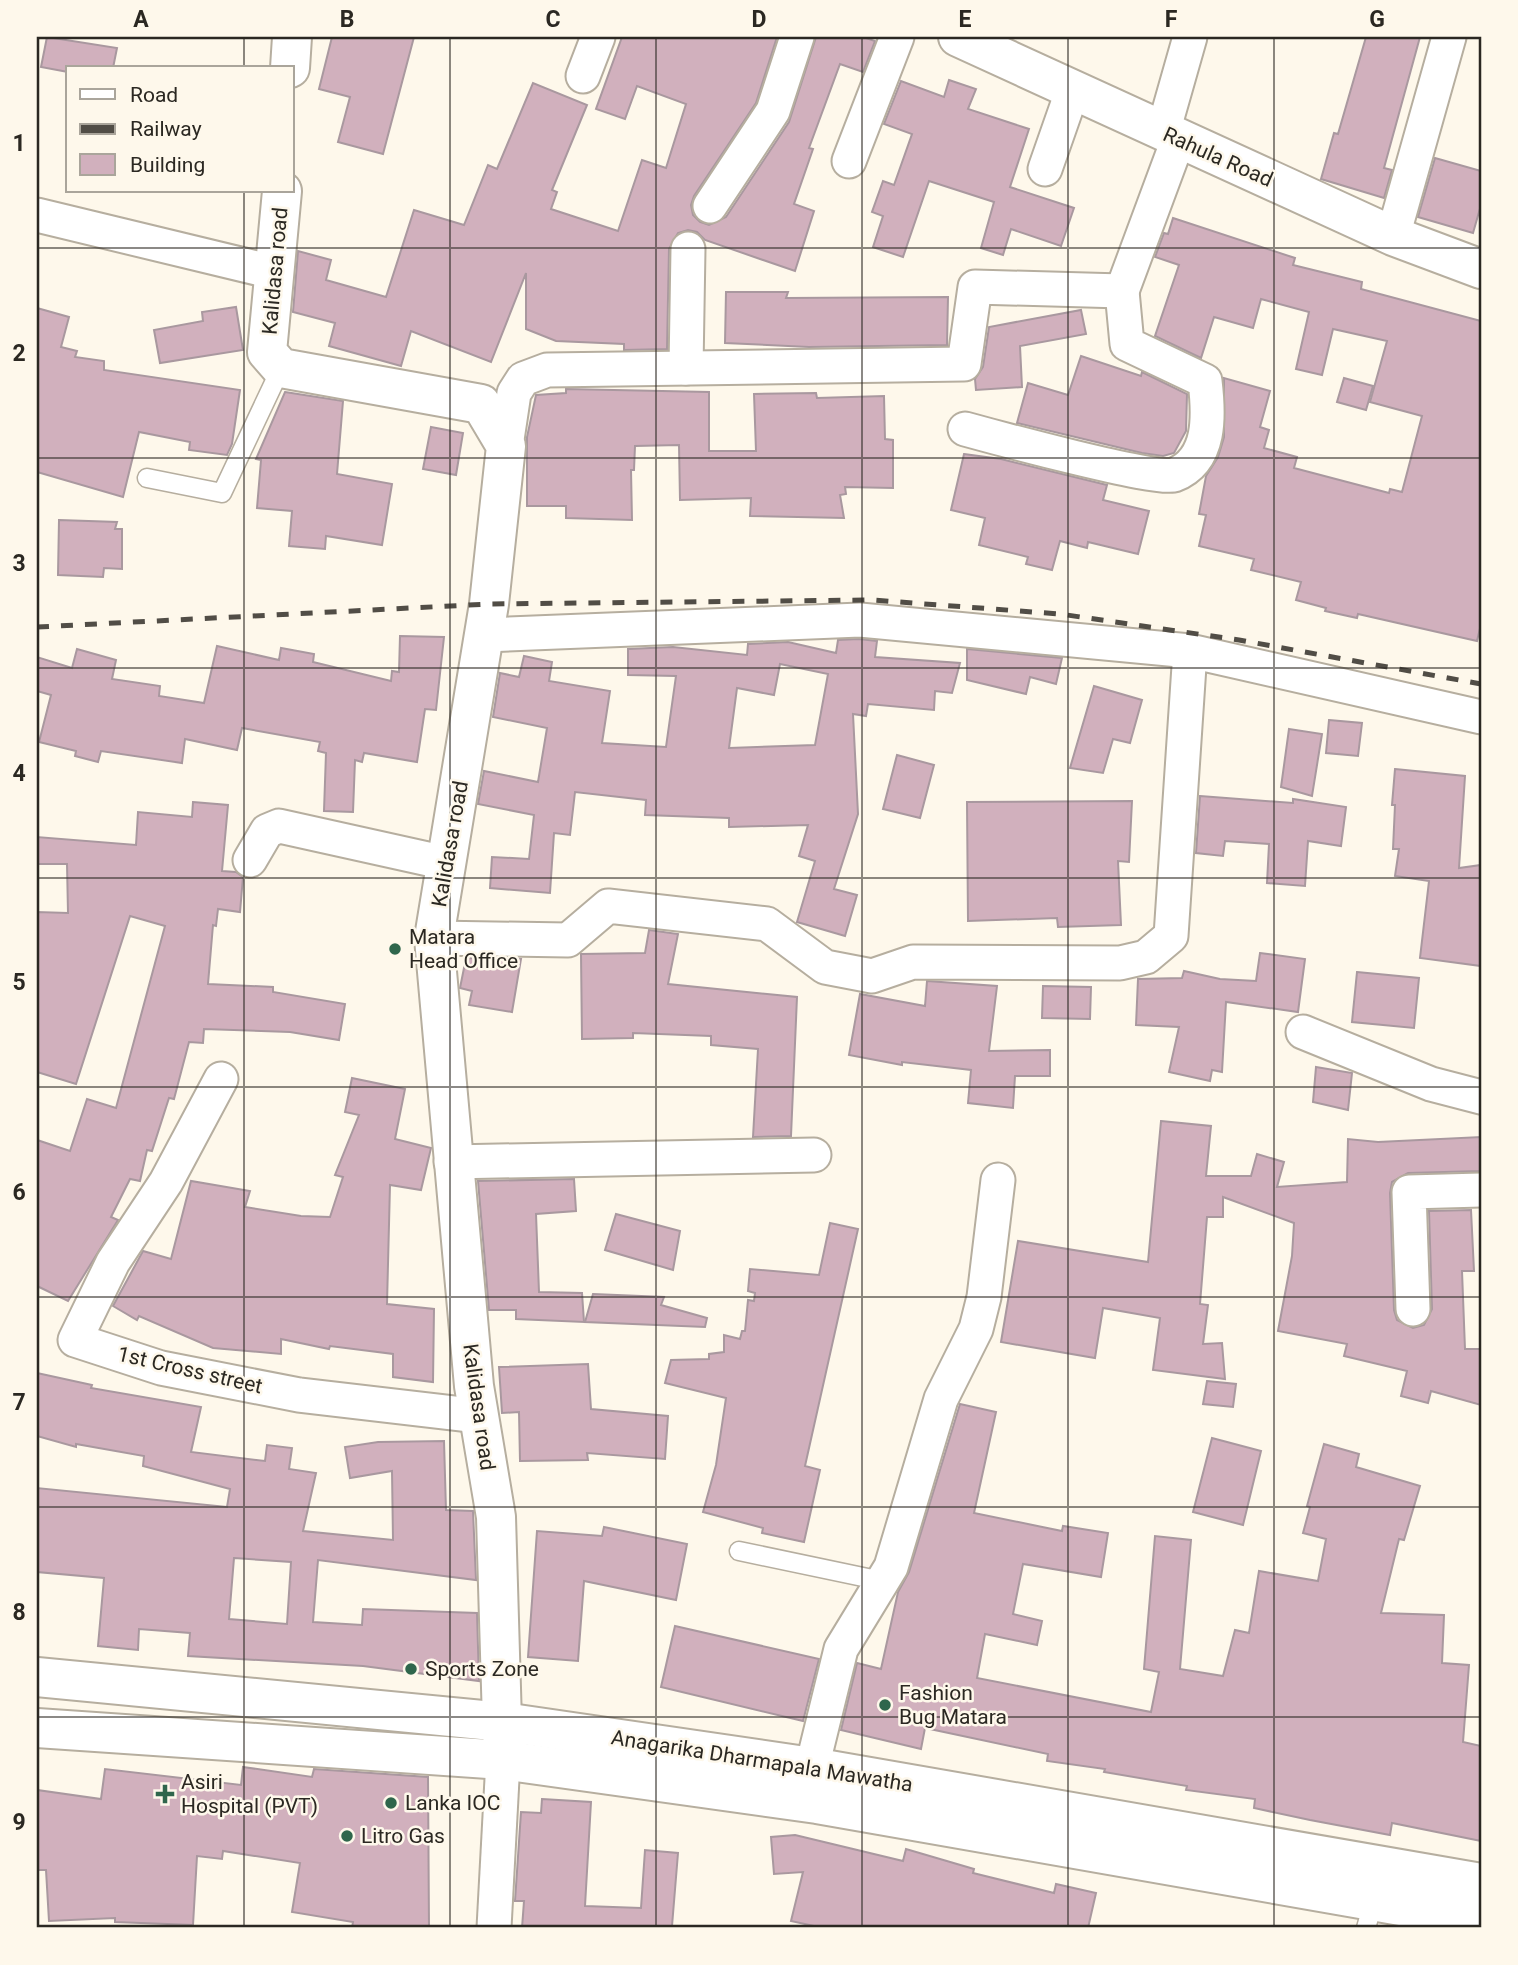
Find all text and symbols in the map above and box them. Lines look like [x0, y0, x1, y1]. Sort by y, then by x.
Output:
text: A [133, 6, 149, 33]
text: B [340, 6, 354, 33]
text: C [545, 6, 561, 33]
text: D [752, 6, 766, 33]
text: E [959, 6, 972, 33]
text: F [1165, 6, 1178, 33]
text: G [1369, 6, 1385, 33]
legend [66, 66, 294, 192]
text: Road [130, 83, 178, 107]
text: Railway [130, 117, 202, 141]
street label: Rahula Road [1159, 122, 1277, 192]
text: 1 [12, 130, 26, 157]
text: Building [130, 153, 205, 177]
street label: Kalidasa road [257, 206, 293, 336]
text: 2 [12, 340, 26, 367]
text: 3 [12, 550, 26, 577]
text: 4 [12, 760, 26, 787]
street label: Kalidasa road [427, 779, 473, 909]
place label: Matara Head Office [409, 925, 518, 973]
marker: Matara Head Office [387, 941, 403, 957]
text: 5 [12, 969, 26, 996]
text: 6 [12, 1179, 26, 1206]
street label: 1st Cross street [115, 1342, 265, 1398]
street label: Kalidasa road [458, 1342, 500, 1472]
text: 7 [12, 1389, 26, 1416]
text: 8 [12, 1599, 26, 1626]
place label: Sports Zone [425, 1657, 539, 1681]
marker: Sports Zone [403, 1661, 419, 1677]
place label: Fashion Bug Matara [899, 1681, 1007, 1729]
marker: Fashion Bug Matara [877, 1697, 893, 1713]
street label: Anagarika Dharmapala Mawatha [610, 1725, 914, 1797]
place label: Asiri Hospital (PVT) [181, 1770, 318, 1818]
marker: Asiri Hospital (PVT) [155, 1784, 175, 1804]
place label: Lanka IOC [405, 1791, 500, 1815]
marker: Lanka IOC [383, 1795, 399, 1811]
text: 9 [12, 1809, 26, 1836]
place label: Litro Gas [361, 1824, 445, 1848]
marker: Litro Gas [339, 1828, 355, 1844]

